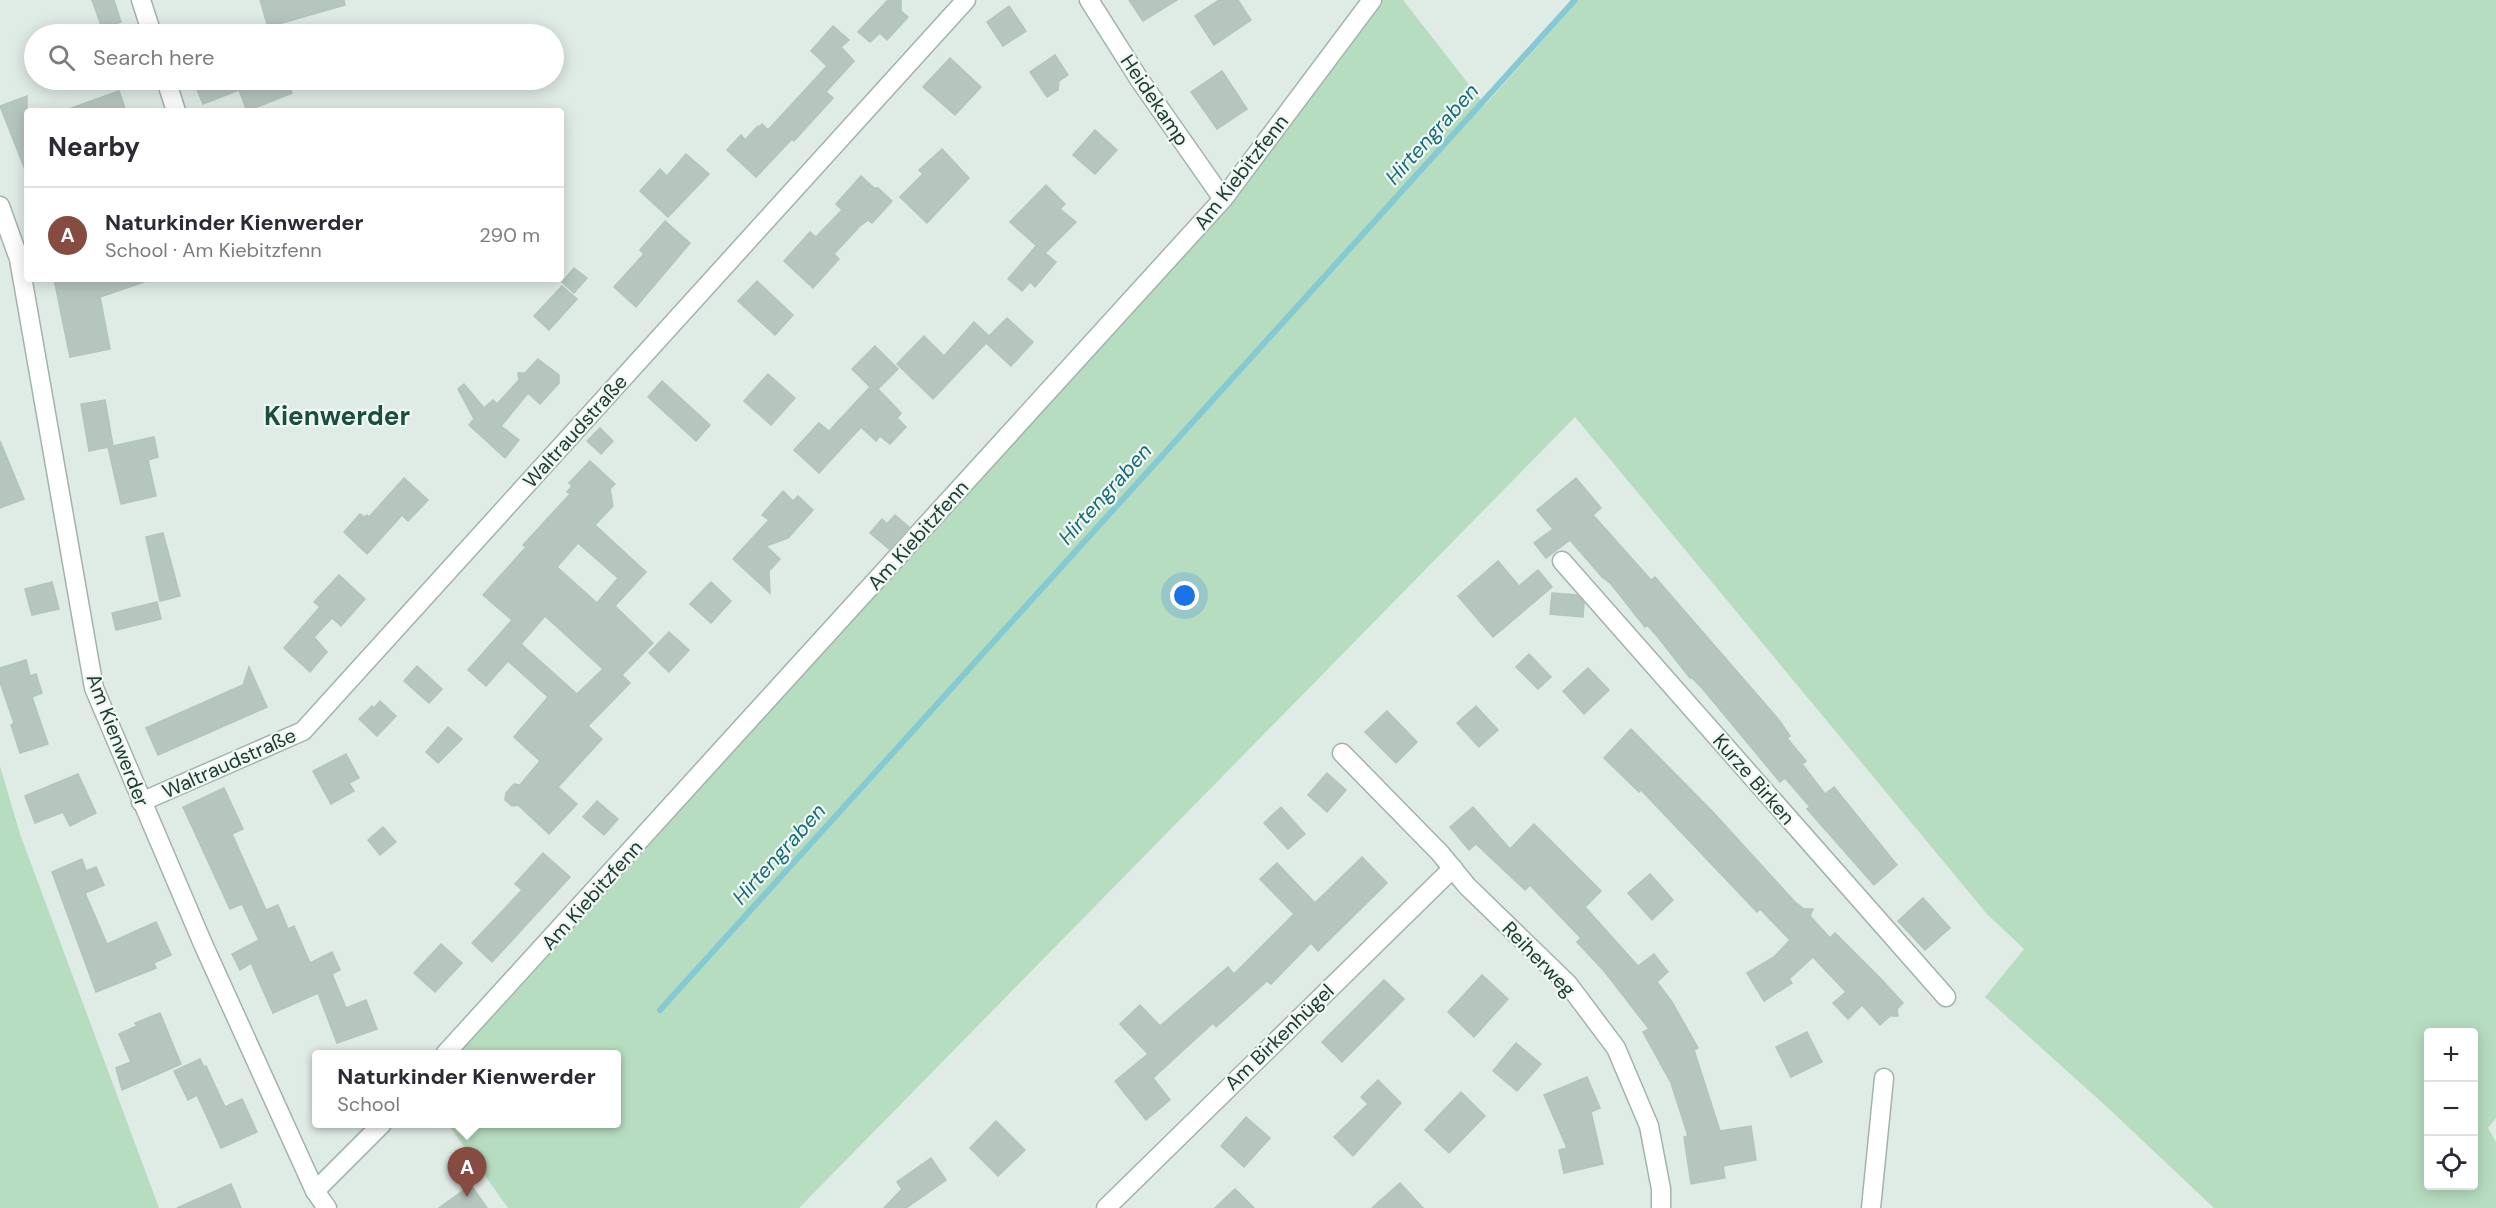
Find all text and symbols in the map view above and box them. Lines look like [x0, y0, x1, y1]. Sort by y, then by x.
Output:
search box [24, 24, 564, 90]
icon: search [45, 41, 78, 74]
text: Search here [93, 43, 214, 72]
street label: Heidekamp [1115, 49, 1195, 151]
water label: Hirtengraben [1379, 77, 1485, 191]
street label: Am Kiebitzfenn [1188, 109, 1294, 235]
text: Nearby [48, 130, 140, 164]
text: Naturkinder Kienwerder [105, 208, 364, 237]
text: A [60, 222, 75, 248]
text: 290 m [479, 222, 540, 248]
text: School · Am Kiebitzfenn [105, 237, 322, 263]
street label: Waltraudstraße [517, 369, 633, 493]
district label: Kienwerder [264, 399, 410, 433]
water label: Hirtengraben [1052, 437, 1158, 551]
street label: Am Kiebitzfenn [862, 475, 974, 595]
your location [1170, 581, 1199, 610]
street label: Am Kienwerder [81, 670, 155, 810]
street label: Waltraudstraße [158, 722, 300, 804]
street label: Kurze Birken [1707, 728, 1801, 830]
water label: Hirtengraben [726, 797, 832, 911]
street label: Am Kiebitzfenn [536, 835, 648, 955]
street label: Reiherweg [1497, 916, 1581, 1002]
street label: Am Birkenhügel [1219, 978, 1339, 1096]
map controls [2424, 1028, 2478, 1190]
button: + [2424, 1028, 2478, 1082]
popup [312, 1050, 621, 1128]
text: Naturkinder Kienwerder [337, 1062, 596, 1091]
button: − [2424, 1082, 2478, 1136]
text: School [337, 1091, 400, 1117]
button: locate [2424, 1136, 2478, 1190]
pin: A [448, 1148, 486, 1197]

